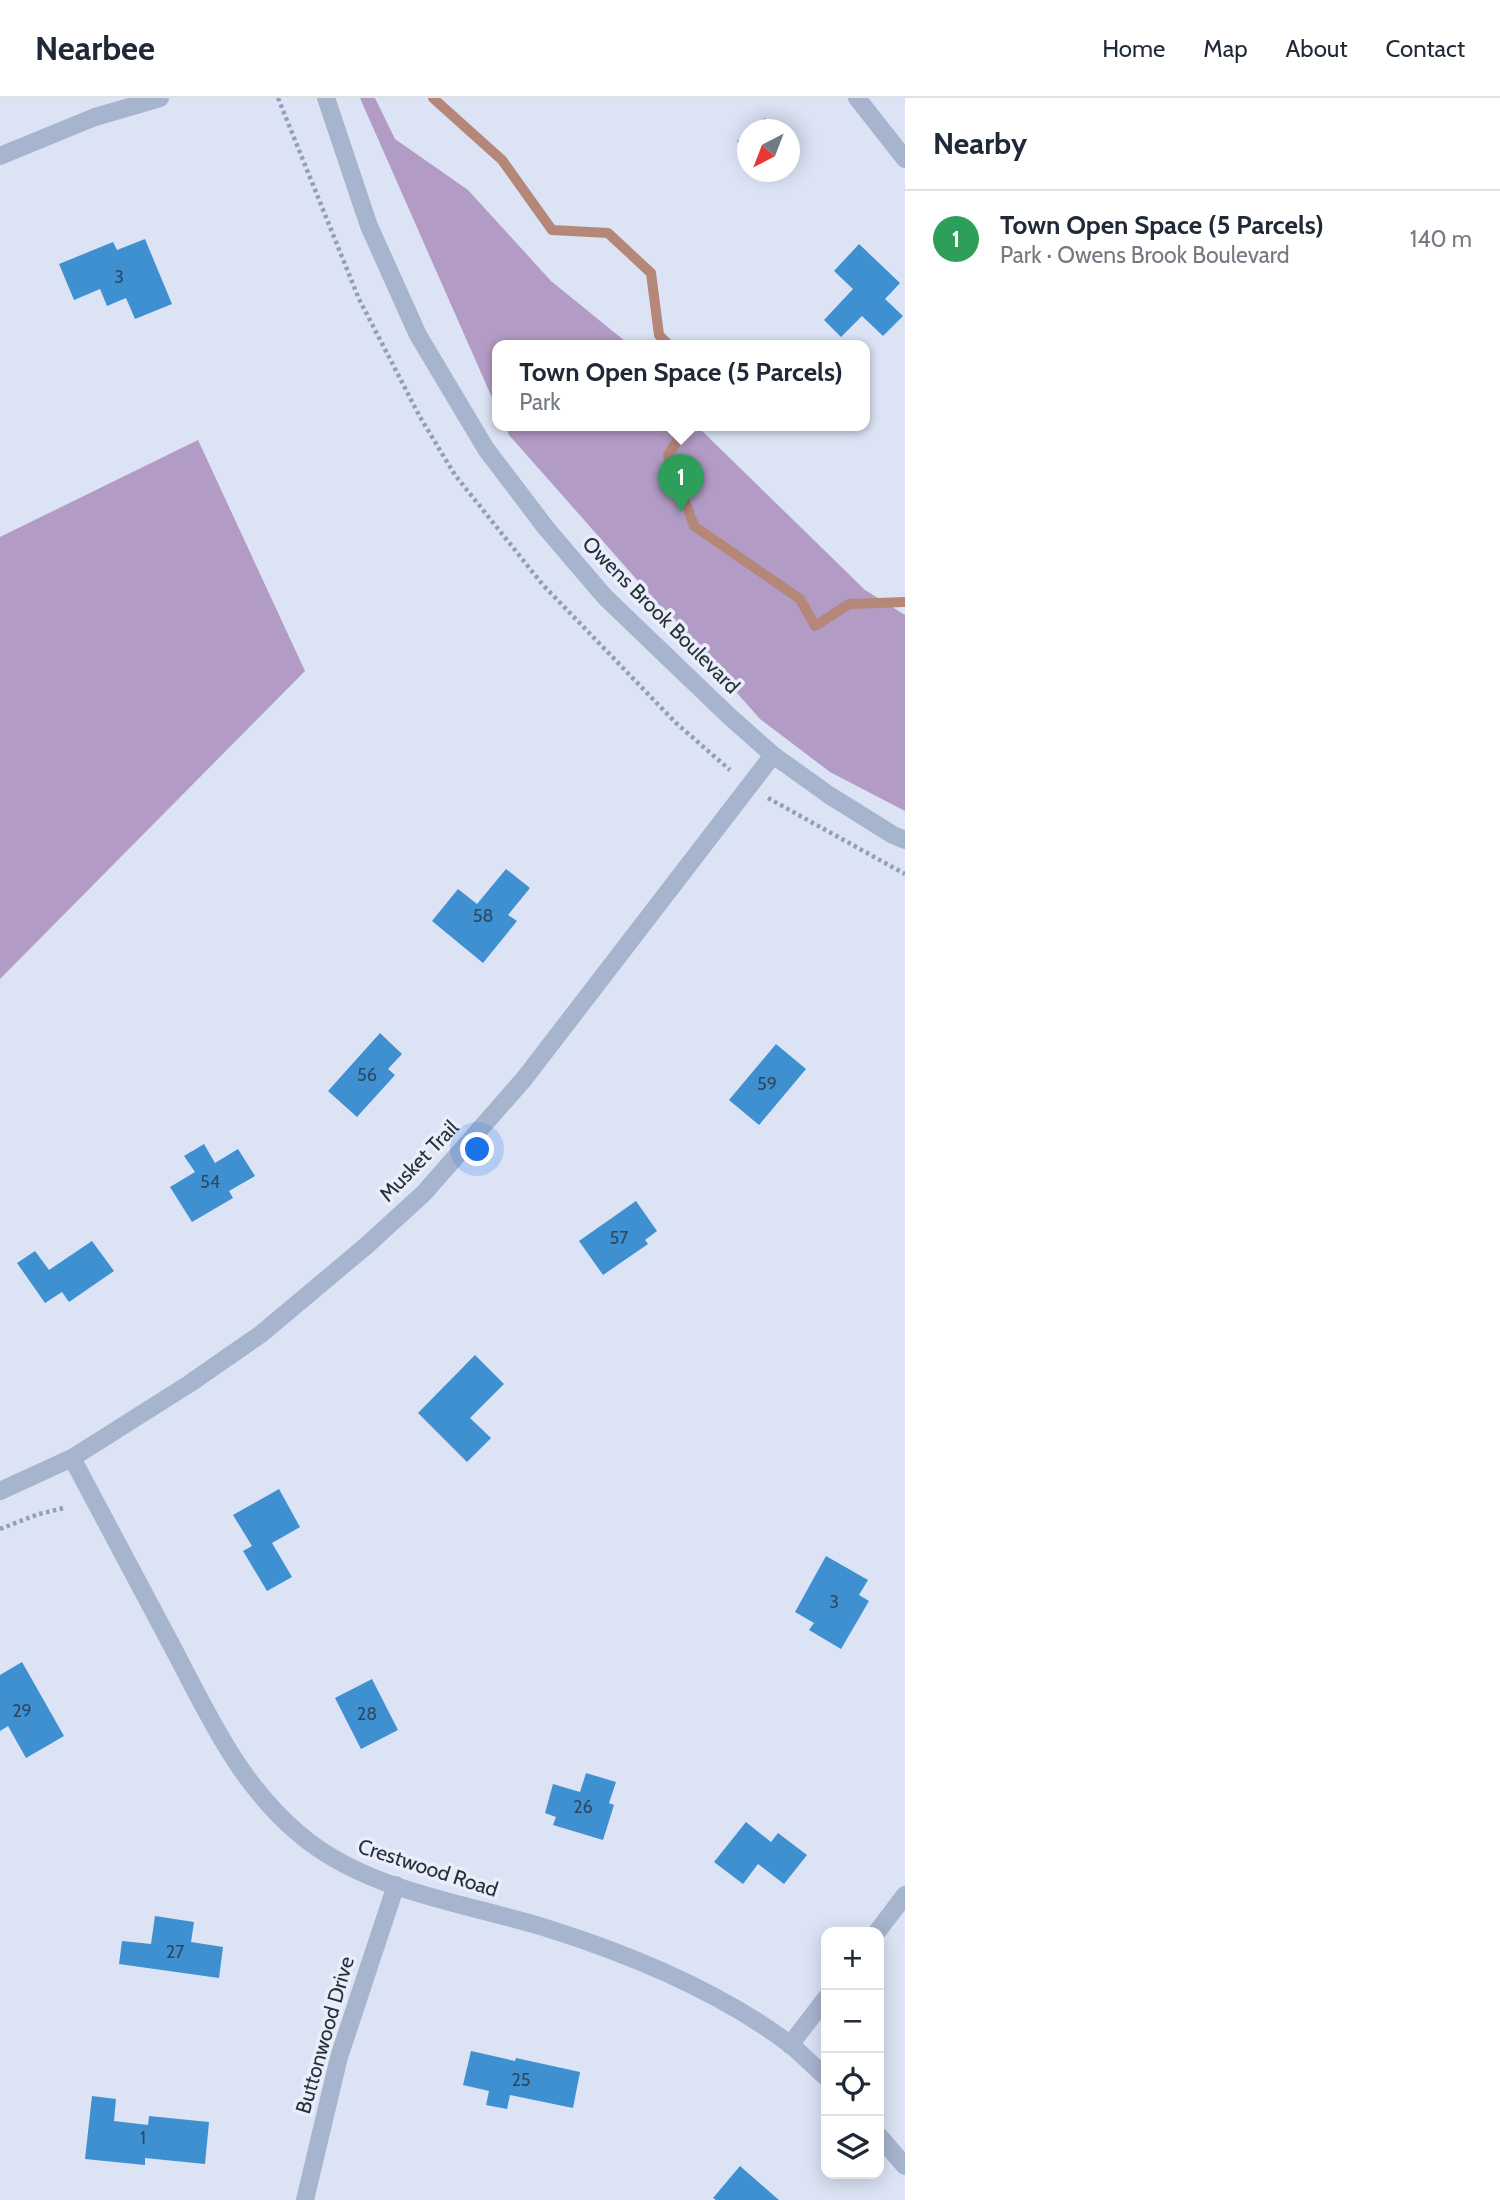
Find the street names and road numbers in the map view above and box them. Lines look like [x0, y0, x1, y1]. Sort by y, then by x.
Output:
street label: Owens Brook Boulevard [578, 531, 745, 698]
street label: Musket Trail [374, 1115, 464, 1206]
street label: Crestwood Road [355, 1833, 501, 1902]
street label: Buttonwood Drive [290, 1953, 359, 2116]

